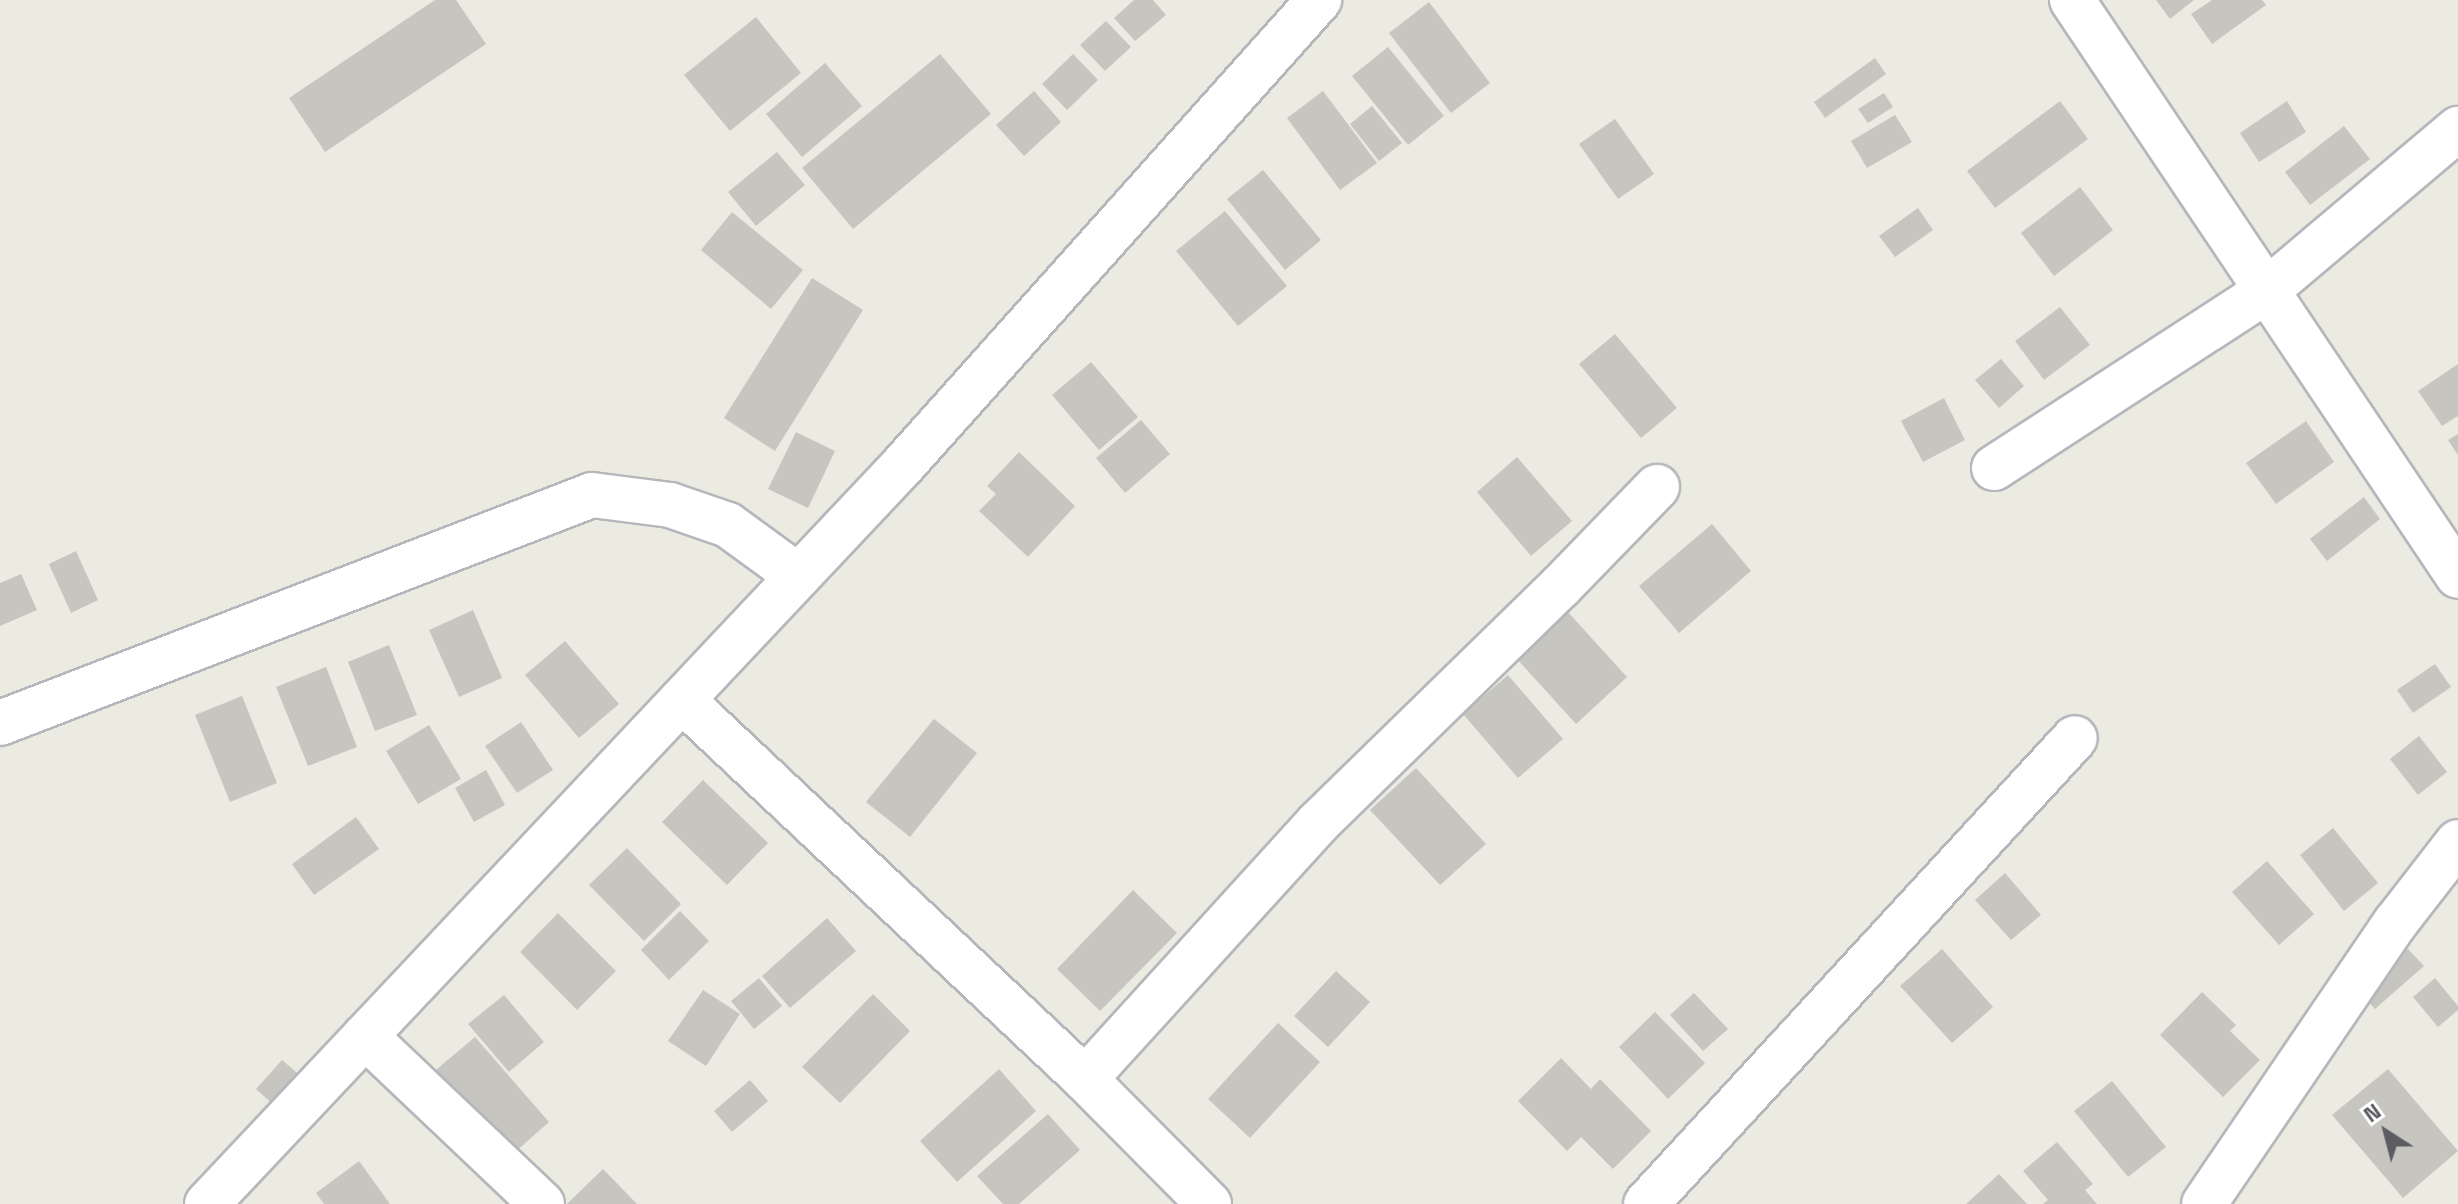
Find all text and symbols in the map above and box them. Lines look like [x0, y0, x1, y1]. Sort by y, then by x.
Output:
north arrow [2346, 1092, 2426, 1172]
text: N [2358, 1097, 2386, 1128]

